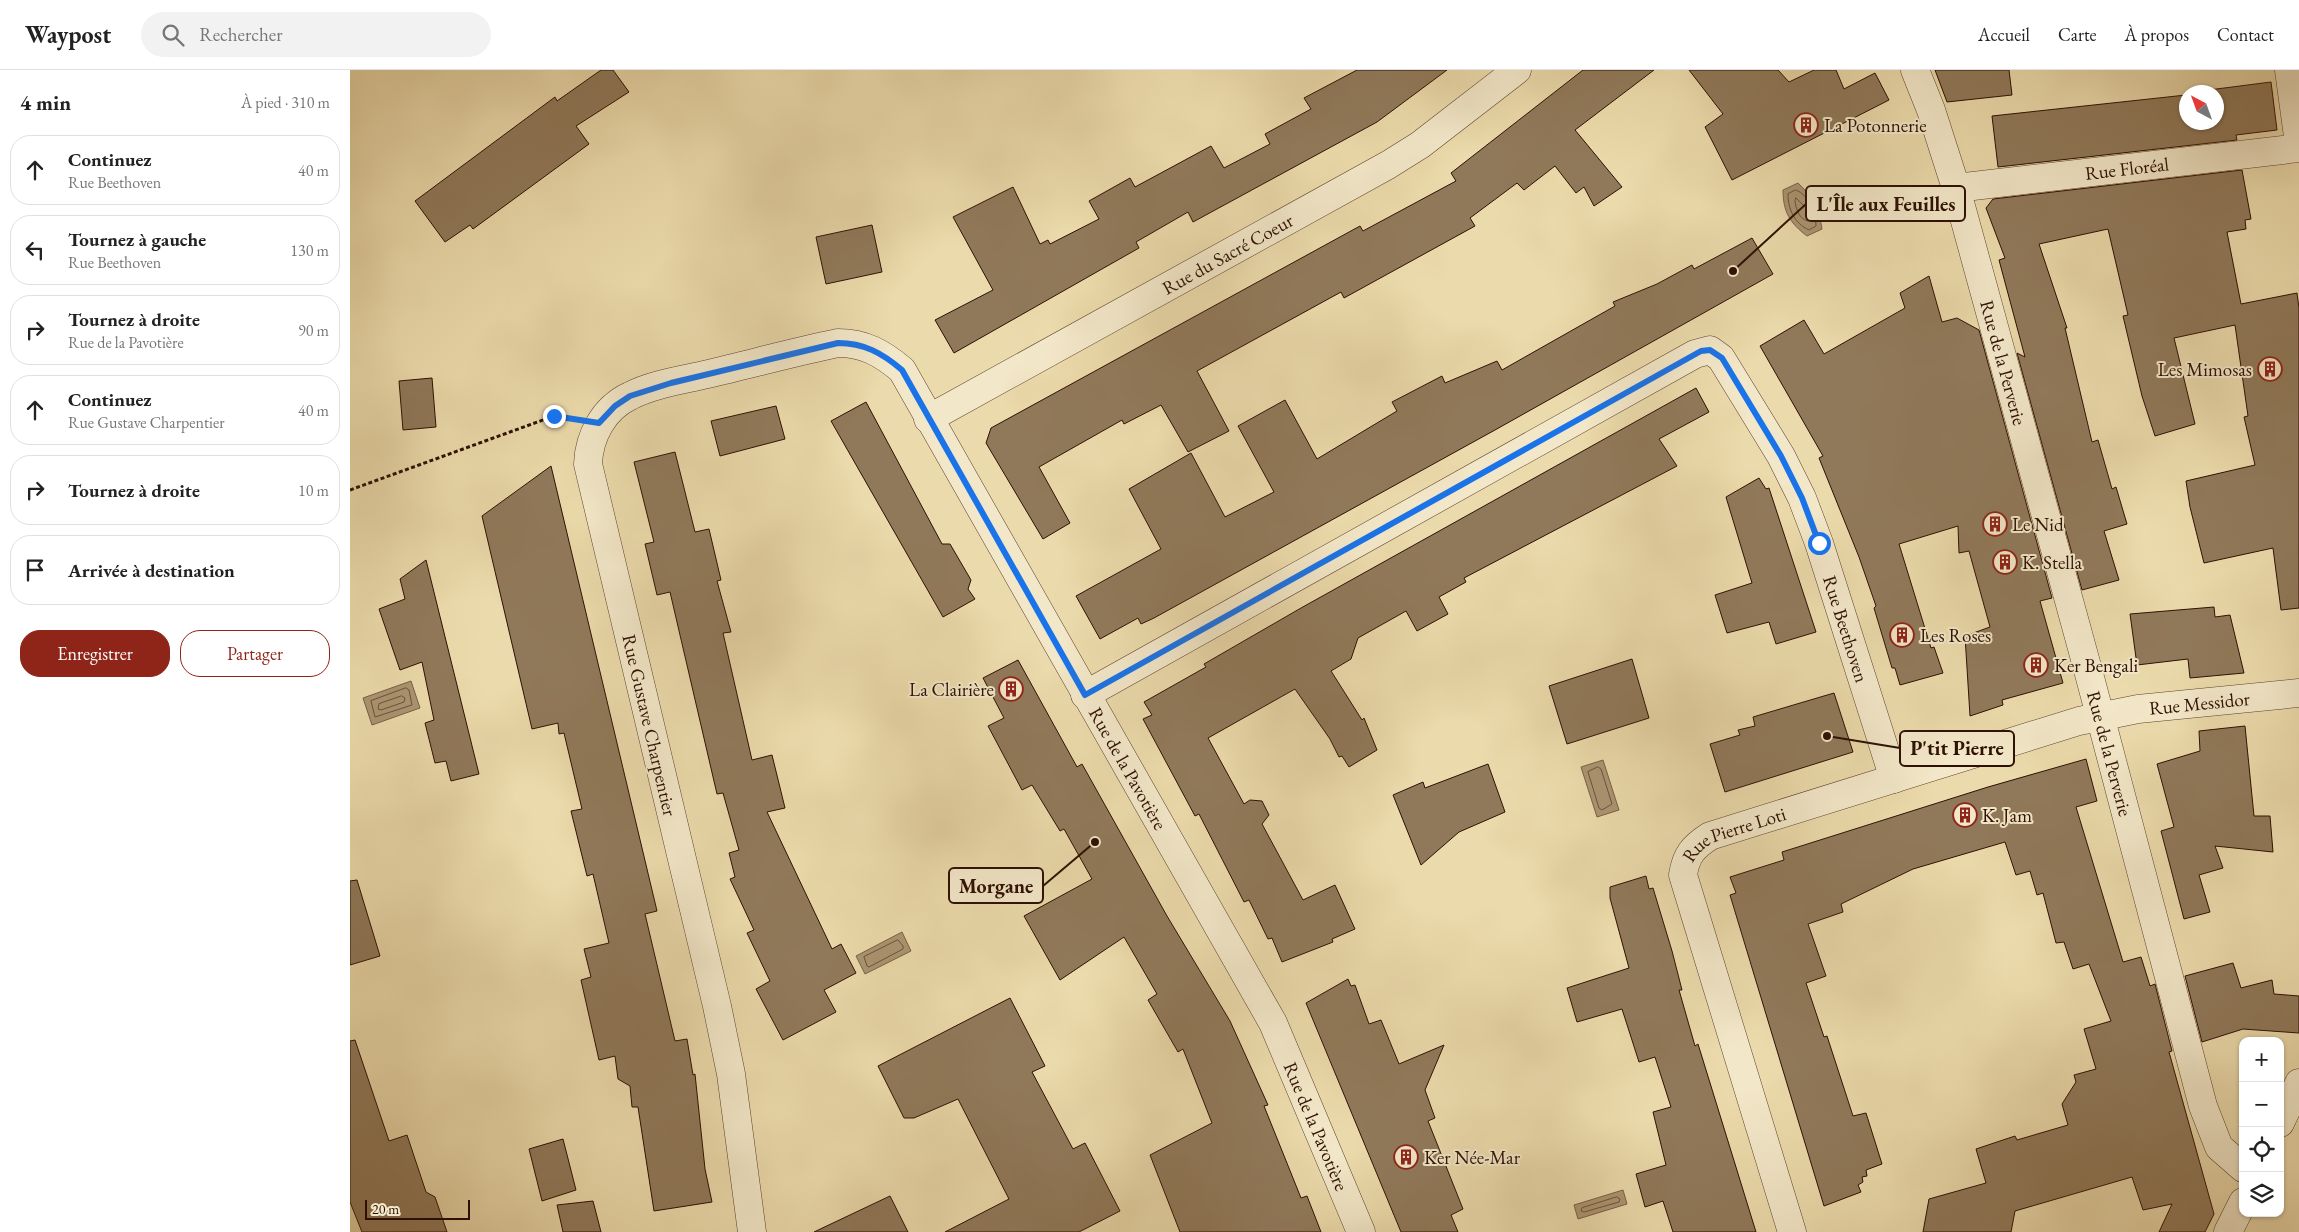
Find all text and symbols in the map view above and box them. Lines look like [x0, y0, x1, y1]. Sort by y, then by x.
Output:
search box [141, 12, 491, 57]
text: Waypost [25, 19, 111, 50]
icon: search [159, 21, 187, 49]
text: Rechercher [199, 22, 283, 47]
text: Accueil [1978, 23, 2030, 46]
text: Carte [2058, 23, 2097, 46]
text: À propos [2125, 23, 2189, 46]
text: Contact [2217, 23, 2274, 46]
north arrow [2179, 85, 2224, 130]
text: 4 min [20, 89, 71, 116]
text: À pied · 310 m [241, 92, 330, 113]
building icon: La Potonnerie [1793, 112, 1819, 138]
place label: La Potonnerie [1824, 113, 1927, 138]
text: Continuez [68, 147, 152, 172]
street label: Rue Floréal [2084, 151, 2171, 186]
icon: ahead [21, 156, 49, 184]
text: 40 m [298, 160, 329, 181]
text: Rue Beethoven [68, 172, 161, 193]
callout: L'Île aux Feuilles [1806, 186, 1965, 221]
text: L'Île aux Feuilles [1816, 191, 1956, 217]
street label: Rue du Sacré Coeur [1157, 207, 1298, 300]
text: Tournez à gauche [68, 227, 206, 252]
icon: left [21, 236, 49, 264]
text: 130 m [290, 240, 329, 261]
text: Rue Beethoven [68, 252, 161, 273]
street label: Rue de la Perverie [1974, 297, 2032, 428]
text: Tournez à droite [68, 307, 200, 332]
icon: right [21, 316, 49, 344]
text: 90 m [298, 320, 329, 341]
text: Rue de la Pavotière [68, 332, 184, 353]
building icon: Les Mimosas [2257, 356, 2283, 382]
place label: Les Mimosas [2158, 357, 2252, 382]
text: Continuez [68, 387, 152, 412]
icon: ahead [21, 396, 49, 424]
text: 40 m [298, 400, 329, 421]
route end [543, 405, 566, 428]
text: Rue Gustave Charpentier [68, 412, 225, 433]
icon: right [21, 476, 49, 504]
text: Tournez à droite [68, 478, 200, 503]
text: 10 m [298, 480, 329, 501]
building icon: Le Nid [1982, 511, 2008, 537]
place label: Le Nid [2012, 512, 2064, 537]
route start [1808, 532, 1831, 555]
building icon: K. Stella [1992, 549, 2018, 575]
place label: K. Stella [2022, 550, 2082, 575]
icon: arrive [21, 556, 49, 584]
text: Arrivée à destination [68, 558, 235, 583]
street label: Rue Beethoven [1817, 572, 1874, 686]
building icon: Les Roses [1889, 622, 1915, 648]
place label: Les Roses [1920, 623, 1991, 648]
button: Enregistrer [20, 630, 170, 677]
button: Partager [180, 630, 330, 677]
street label: Rue Gustave Charpentier [616, 632, 683, 819]
building icon: Ker Bengali [2023, 652, 2049, 678]
place label: Ker Bengali [2054, 653, 2138, 678]
building icon: La Clairière [998, 676, 1024, 702]
place label: La Clairière [909, 677, 994, 702]
street label: Rue Messidor [2148, 686, 2252, 721]
street label: Rue de la Perverie [2081, 688, 2138, 819]
street label: Rue de la Pavotière [1083, 703, 1173, 834]
callout: P'tit Pierre [1900, 731, 2014, 766]
text: P'tit Pierre [1910, 735, 2004, 761]
street label: Rue Pierre Loti [1676, 801, 1789, 867]
building icon: K. Jam [1952, 802, 1978, 828]
place label: K. Jam [1982, 803, 2032, 828]
callout: Morgane [949, 868, 1043, 903]
text: Morgane [959, 873, 1033, 899]
map controls [2239, 1037, 2284, 1217]
button: + [2239, 1037, 2284, 1082]
street label: Rue de la Pavotière [1278, 1058, 1354, 1195]
button: − [2239, 1082, 2284, 1127]
button: locate [2239, 1127, 2284, 1172]
building icon: Ker Née-Mar [1393, 1144, 1419, 1170]
place label: Ker Née-Mar [1424, 1145, 1521, 1170]
button: layers [2239, 1172, 2284, 1217]
scale bar [365, 1197, 470, 1220]
text: 20 m [372, 1200, 399, 1218]

